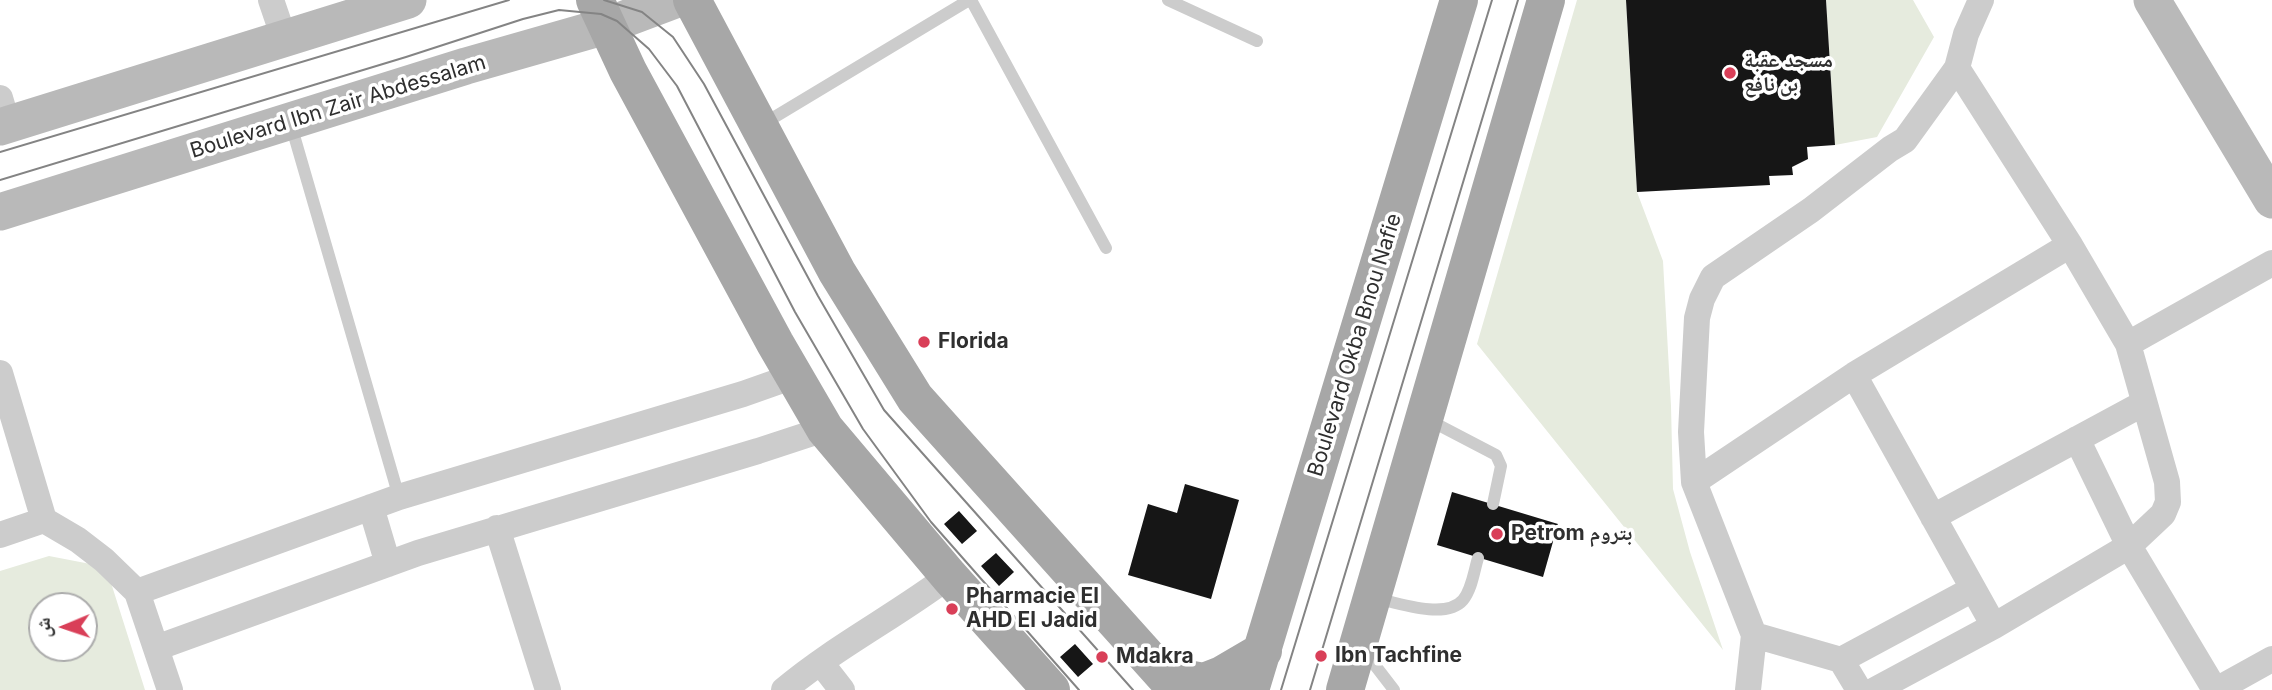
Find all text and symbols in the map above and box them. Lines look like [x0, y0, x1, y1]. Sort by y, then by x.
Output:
place label: مسجد عقبة بن نافع [1744, 48, 1833, 98]
street label: Boulevard Ibn Zair Abdessalam [187, 50, 489, 164]
marker: مسجد عقبة بن نافع [1722, 65, 1738, 81]
street label: Boulevard Okba Bnou Nafie [1303, 210, 1407, 480]
place label: Florida [938, 329, 1009, 355]
marker: Florida [916, 334, 932, 350]
place label: Petrom بتروم [1511, 521, 1632, 547]
marker: Petrom بتروم [1489, 526, 1505, 542]
place label: Pharmacie El AHD El Jadid [966, 584, 1099, 634]
north arrow [28, 592, 98, 662]
marker: Pharmacie El AHD El Jadid [944, 601, 960, 617]
text: ش [32, 617, 55, 638]
place label: Ibn Tachfine [1335, 643, 1462, 669]
place label: Mdakra [1116, 644, 1194, 670]
marker: Ibn Tachfine [1313, 648, 1329, 664]
marker: Mdakra [1094, 649, 1110, 665]

